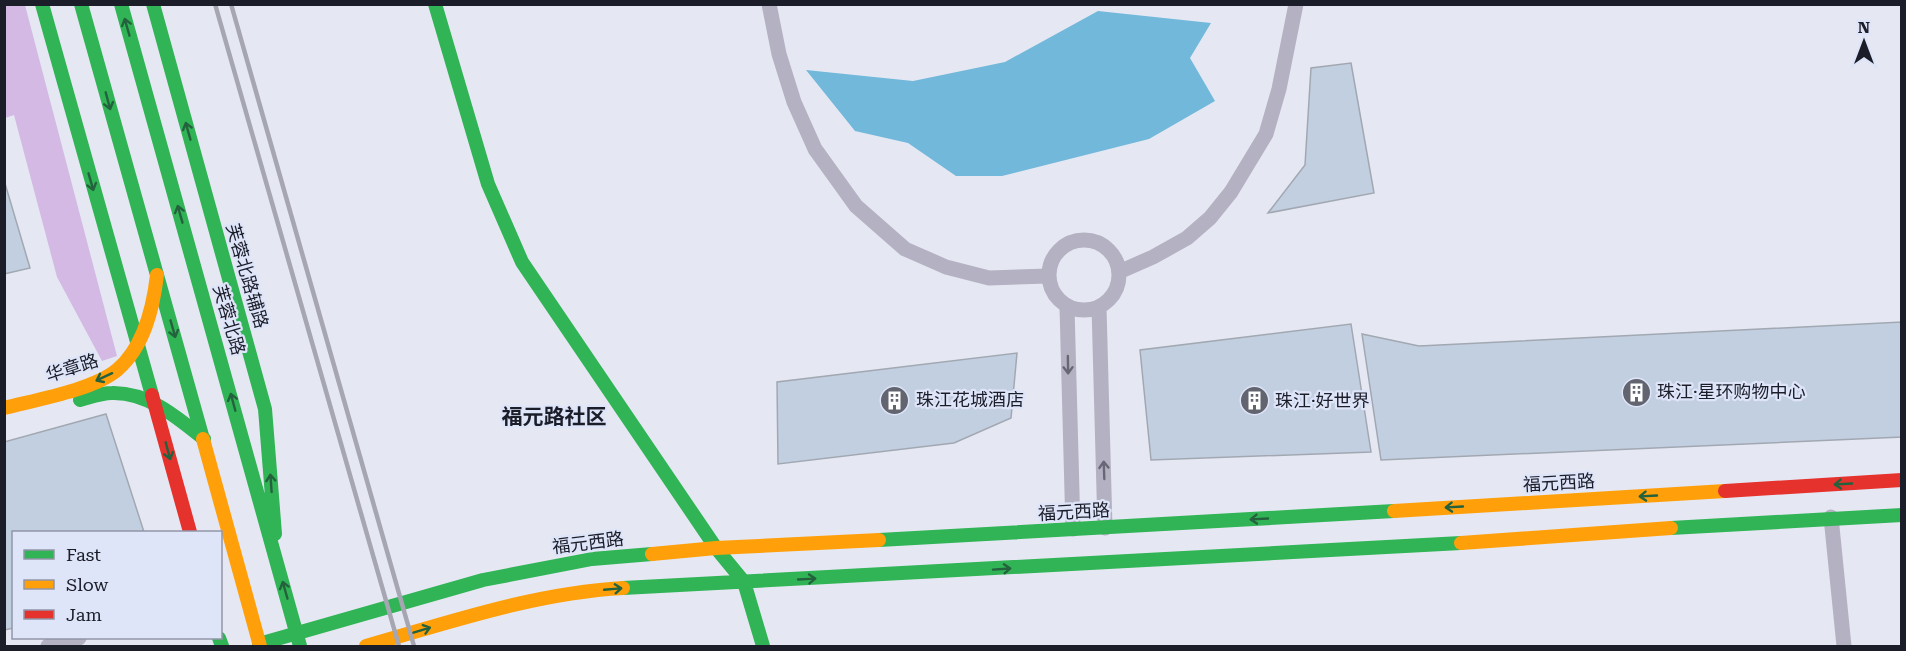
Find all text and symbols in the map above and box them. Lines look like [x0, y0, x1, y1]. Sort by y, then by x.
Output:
north arrow [1834, 12, 1894, 72]
one-way arrow [121, 18, 132, 37]
text: N [1858, 18, 1870, 37]
one-way arrow [103, 91, 114, 110]
one-way arrow [182, 121, 193, 140]
one-way arrow [86, 172, 98, 191]
one-way arrow [174, 205, 185, 224]
street label: 芙蓉北路辅路 [222, 221, 272, 331]
street label: 芙蓉北路 [209, 282, 249, 358]
one-way arrow [168, 319, 179, 338]
street label: 华章路 [43, 349, 101, 386]
one-way arrow [1063, 355, 1074, 375]
one-way arrow [95, 372, 113, 384]
building icon: 珠江·星环购物中心 [1620, 376, 1652, 408]
place label: 珠江·星环购物中心 [1657, 381, 1806, 402]
building icon: 珠江花城酒店 [879, 384, 911, 416]
building icon: 珠江·好世界 [1238, 385, 1270, 417]
place label: 珠江花城酒店 [916, 389, 1024, 410]
place label: 珠江·好世界 [1275, 390, 1370, 411]
one-way arrow [227, 393, 238, 412]
district label: 福元路社区 [502, 405, 607, 429]
one-way arrow [162, 441, 174, 460]
one-way arrow [1098, 460, 1109, 480]
street label: 福元西路 [1522, 470, 1595, 495]
one-way arrow [265, 473, 276, 493]
one-way arrow [1834, 478, 1854, 489]
one-way arrow [1639, 490, 1659, 501]
street label: 福元西路 [1037, 499, 1110, 524]
one-way arrow [1444, 502, 1464, 513]
one-way arrow [1250, 514, 1270, 525]
street label: 福元西路 [551, 528, 625, 557]
legend [12, 531, 222, 639]
text: Fast [66, 544, 101, 565]
one-way arrow [991, 564, 1011, 575]
one-way arrow [797, 573, 817, 584]
text: Slow [66, 574, 108, 595]
one-way arrow [279, 581, 290, 600]
one-way arrow [602, 583, 622, 594]
text: Jam [66, 604, 102, 625]
one-way arrow [412, 624, 431, 635]

